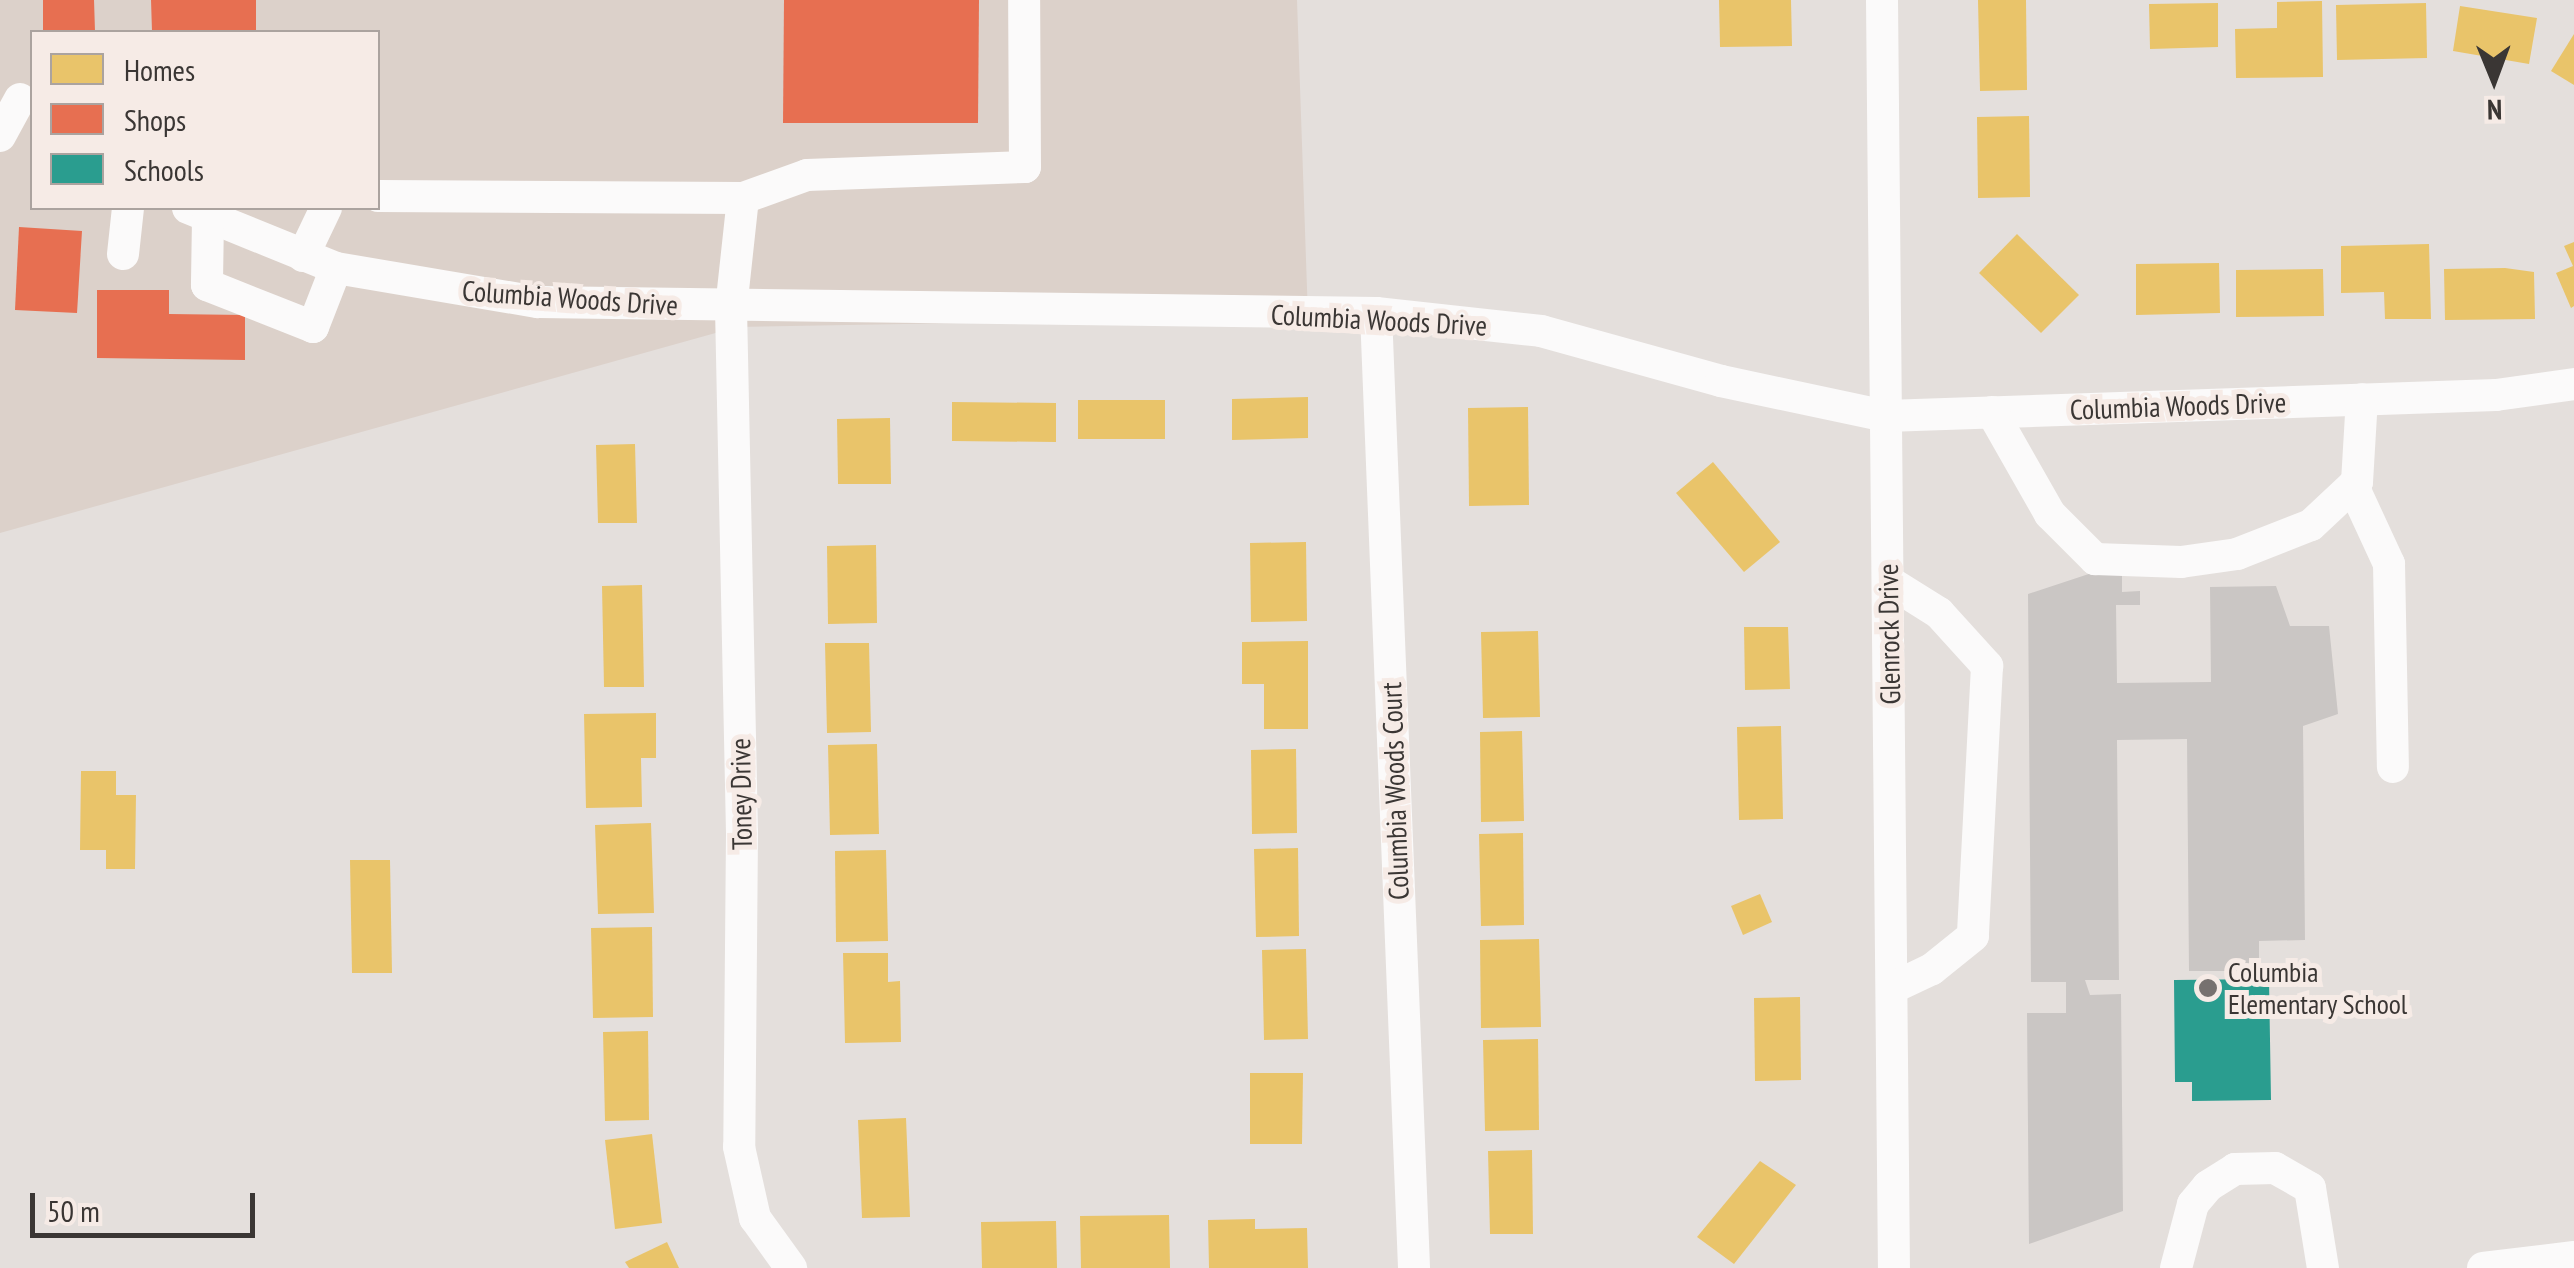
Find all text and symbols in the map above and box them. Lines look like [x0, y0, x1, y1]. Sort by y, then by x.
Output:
legend [30, 30, 380, 210]
north arrow [2444, 30, 2544, 130]
text: Homes [124, 50, 195, 89]
text: N [2487, 92, 2502, 129]
text: Shops [124, 100, 186, 139]
text: Schools [124, 150, 204, 189]
street label: Columbia Woods Drive [461, 274, 679, 322]
street label: Columbia Woods Drive [1270, 298, 1488, 342]
street label: Columbia Woods Drive [2069, 385, 2287, 427]
street label: Glenrock Drive [1871, 563, 1907, 705]
street label: Columbia Woods Court [1374, 681, 1416, 901]
street label: Toney Drive [723, 737, 759, 851]
place label: Columbia Elementary School [2228, 955, 2408, 1021]
marker: Columbia Elementary School [2197, 977, 2219, 999]
scale bar [35, 1173, 260, 1235]
text: 50 m [47, 1191, 100, 1230]

